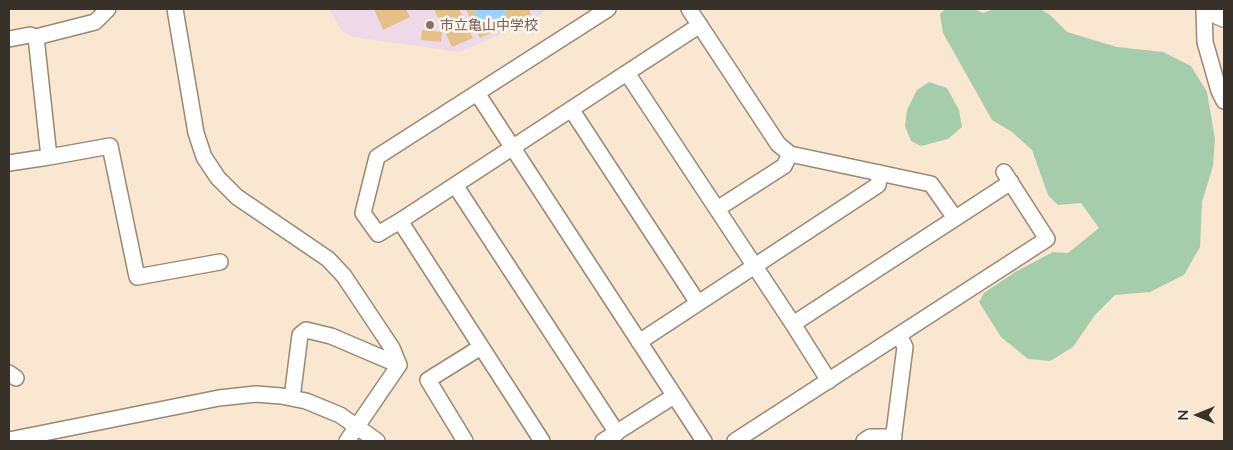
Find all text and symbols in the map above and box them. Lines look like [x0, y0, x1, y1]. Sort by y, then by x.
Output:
place label: 市立亀山中学校 [440, 17, 538, 33]
marker: 市立亀山中学校 [424, 19, 436, 31]
north arrow [1173, 390, 1223, 440]
text: N [1174, 410, 1191, 420]

